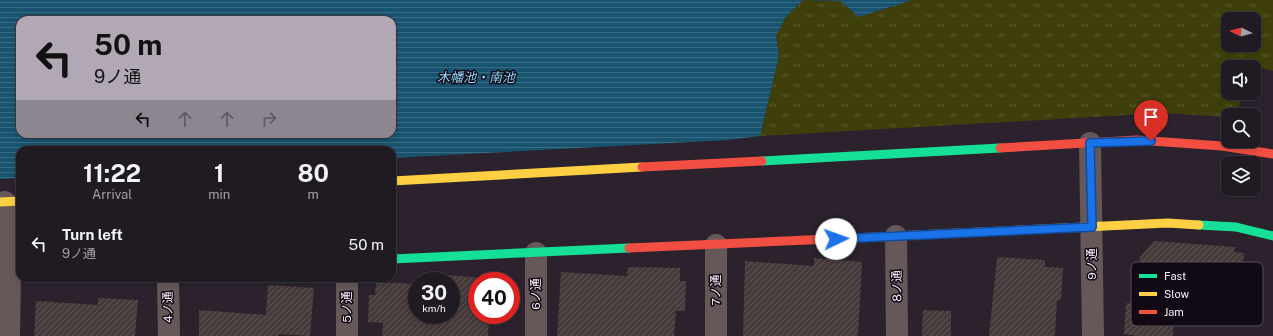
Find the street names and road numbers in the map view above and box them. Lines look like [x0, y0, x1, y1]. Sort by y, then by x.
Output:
street label: 9ノ通 [1085, 248, 1099, 280]
street label: 8ノ通 [890, 270, 904, 302]
street label: 7ノ通 [709, 274, 723, 306]
street label: 6ノ通 [529, 278, 543, 310]
street label: 4ノ通 [161, 291, 175, 323]
street label: 5ノ通 [340, 291, 354, 323]

